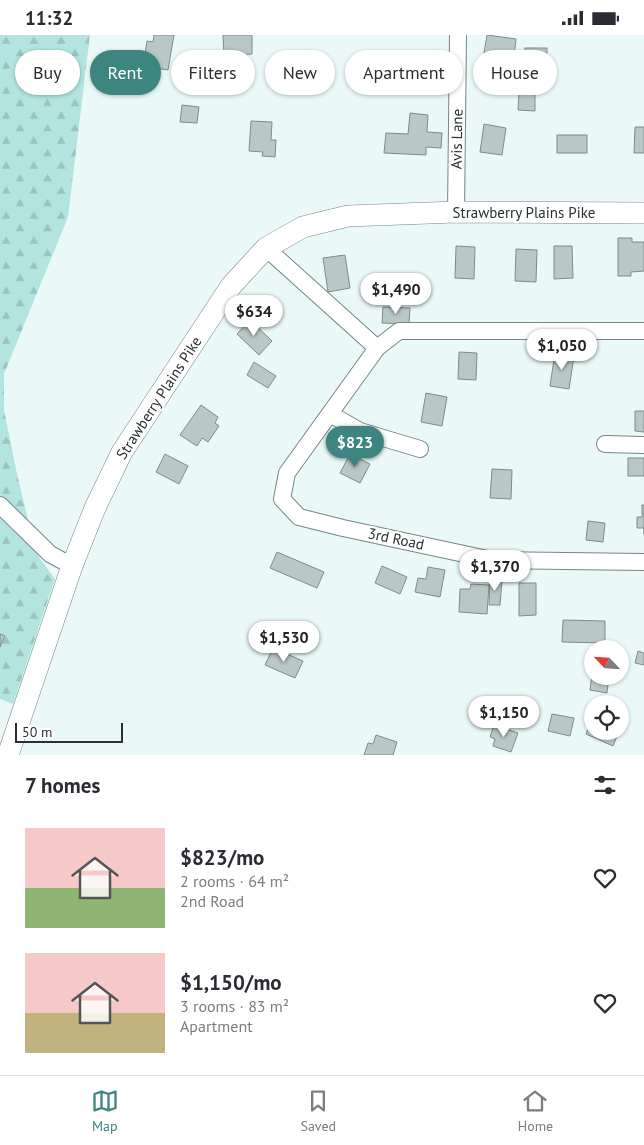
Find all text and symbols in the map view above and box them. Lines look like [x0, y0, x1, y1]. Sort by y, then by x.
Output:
text: 11:32 [25, 6, 73, 30]
chip: Buy [15, 50, 80, 95]
chip: Rent [90, 50, 161, 95]
chip: Filters [171, 50, 255, 95]
chip: New [265, 50, 335, 95]
chip: Apartment [345, 50, 463, 95]
chip: House [473, 50, 557, 95]
street label: Avis Lane [446, 109, 467, 169]
street label: Strawberry Plains Pike [453, 203, 595, 222]
pin: $1,490 [355, 273, 437, 315]
text: $1,490 [371, 279, 421, 299]
pin: $634 [224, 295, 284, 337]
text: $634 [236, 301, 272, 321]
pin: $1,050 [521, 329, 603, 371]
street label: Strawberry Plains Pike [112, 333, 205, 463]
text: $1,050 [537, 335, 587, 355]
pin: $823 [325, 425, 385, 468]
text: $823 [337, 432, 373, 452]
street label: 3rd Road [366, 523, 426, 554]
pin: $1,370 [454, 549, 536, 592]
text: $1,370 [470, 556, 520, 576]
pin: $1,530 [243, 621, 325, 663]
text: $1,530 [259, 627, 309, 647]
north arrow [584, 640, 629, 685]
map controls [584, 640, 629, 740]
pin: $1,150 [463, 695, 545, 738]
button: locate [584, 695, 629, 740]
text: $1,150 [479, 702, 529, 722]
scale bar [15, 720, 122, 743]
text: 50 m [22, 723, 52, 741]
icon: filters [591, 771, 619, 799]
text: 7 homes [25, 772, 100, 799]
text: $823/mo [180, 844, 264, 871]
icon: home [65, 848, 125, 908]
icon: heart [591, 864, 619, 892]
text: 2 rooms · 64 m² [180, 871, 289, 891]
text: 2nd Road [180, 891, 244, 911]
text: $1,150/mo [180, 969, 282, 996]
icon: home [65, 973, 125, 1033]
icon: heart [591, 989, 619, 1017]
text: 3 rooms · 83 m² [180, 996, 289, 1016]
text: Apartment [180, 1016, 253, 1036]
tab: Map [91, 1087, 119, 1135]
tab: Saved [300, 1087, 336, 1135]
tab: Home [518, 1087, 553, 1135]

